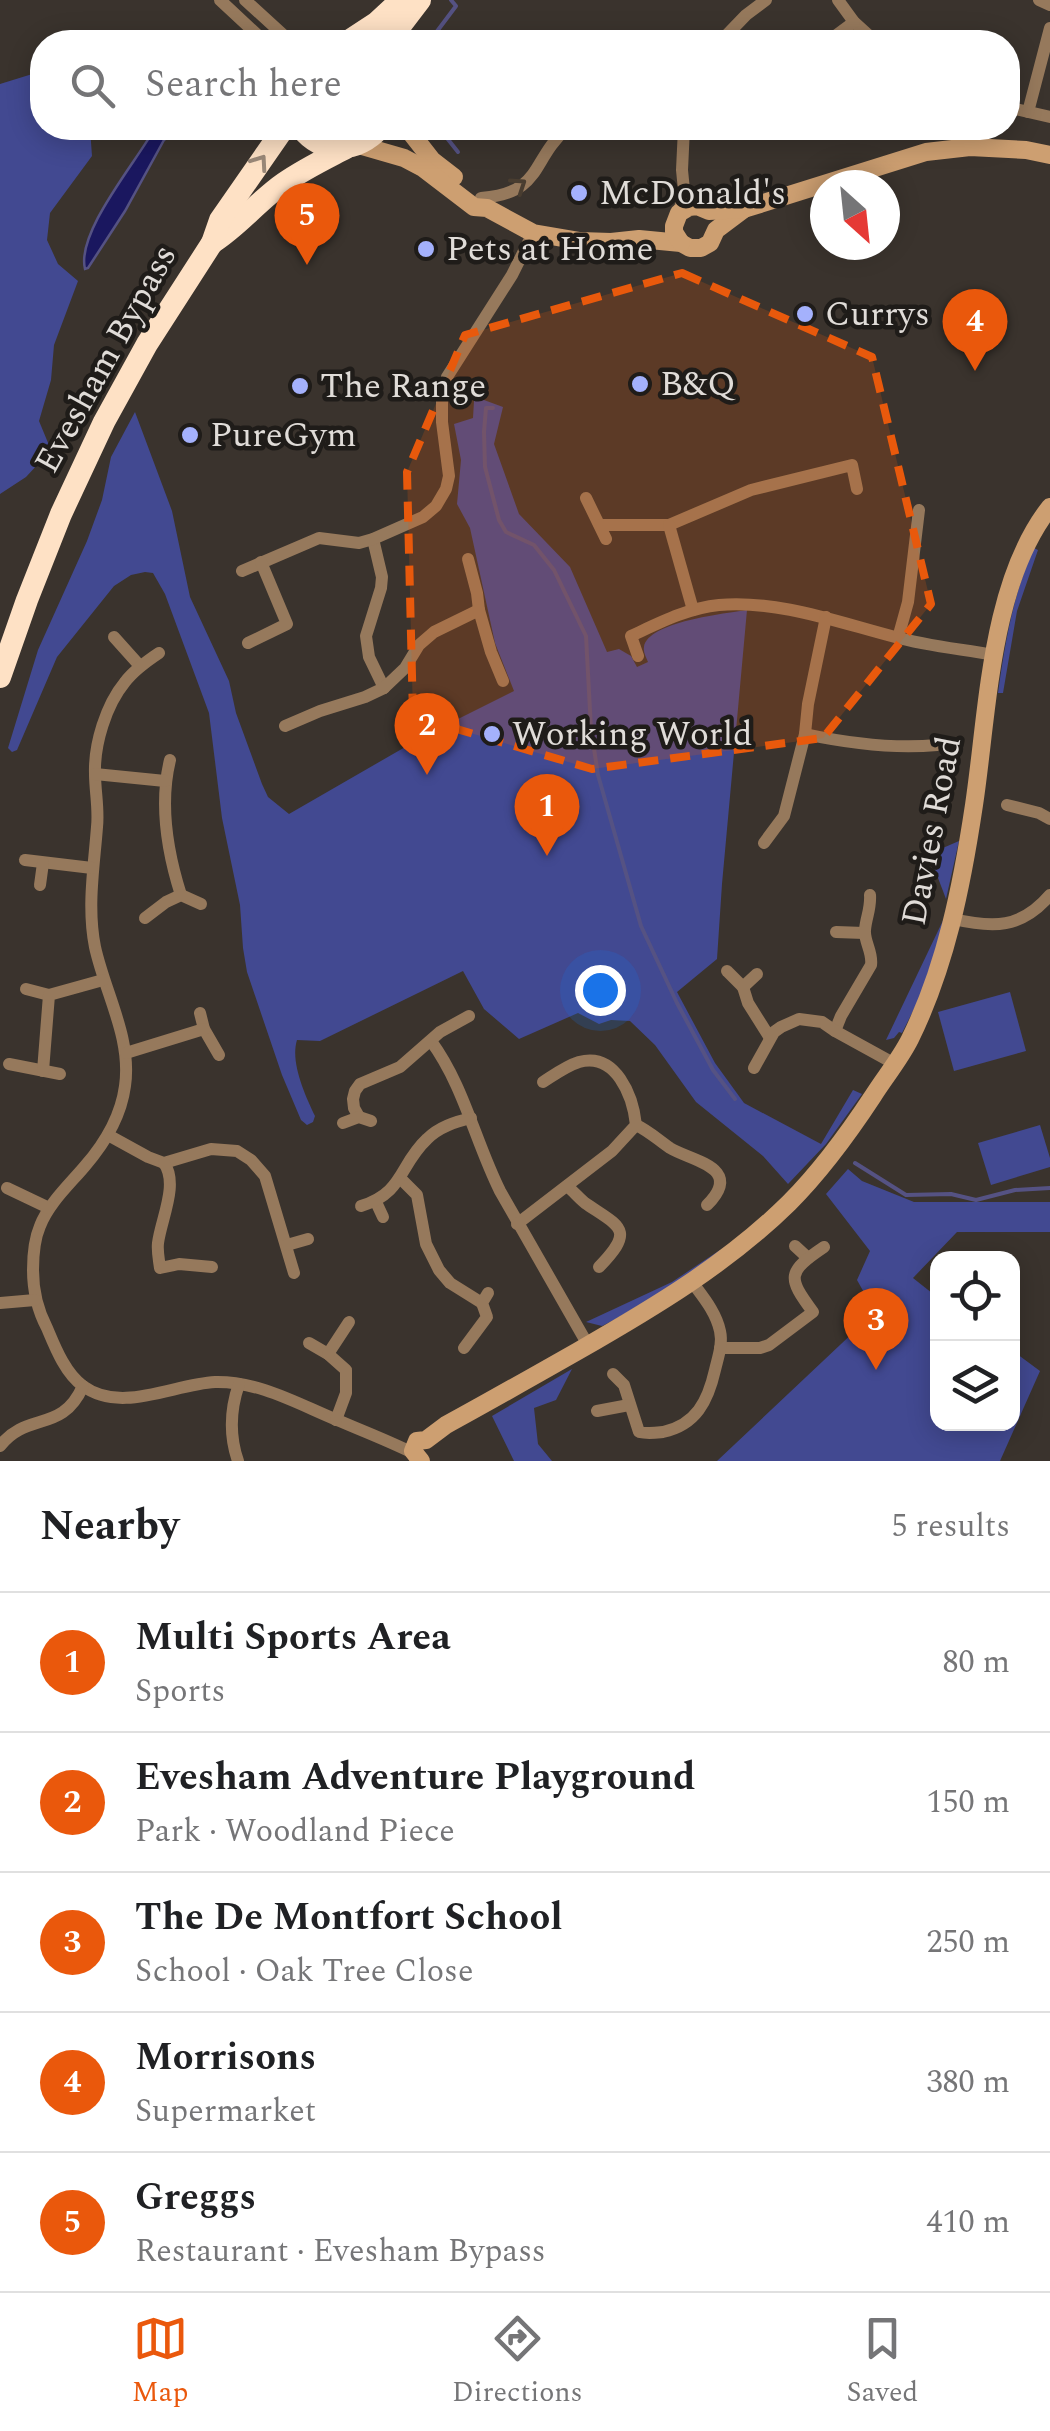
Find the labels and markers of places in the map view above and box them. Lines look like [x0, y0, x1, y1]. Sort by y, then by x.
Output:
place label: McDonald's [599, 167, 786, 220]
pin: 5 [274, 182, 340, 265]
marker: McDonald's [568, 182, 590, 204]
place label: Pets at Home [446, 223, 653, 276]
marker: Pets at Home [415, 238, 437, 260]
place label: Currys [825, 288, 930, 341]
pin: 4 [942, 288, 1008, 371]
marker: Currys [794, 303, 816, 325]
place label: B&Q [660, 358, 736, 411]
place label: The Range [320, 360, 486, 413]
marker: B&Q [629, 373, 651, 395]
marker: The Range [289, 375, 311, 397]
place label: PureGym [210, 409, 357, 462]
marker: PureGym [179, 424, 201, 446]
pin: 2 [394, 692, 460, 775]
place label: Working World [512, 708, 753, 761]
marker: Working World [481, 723, 503, 745]
pin: 1 [514, 774, 580, 856]
pin: 3 [844, 1288, 908, 1370]

